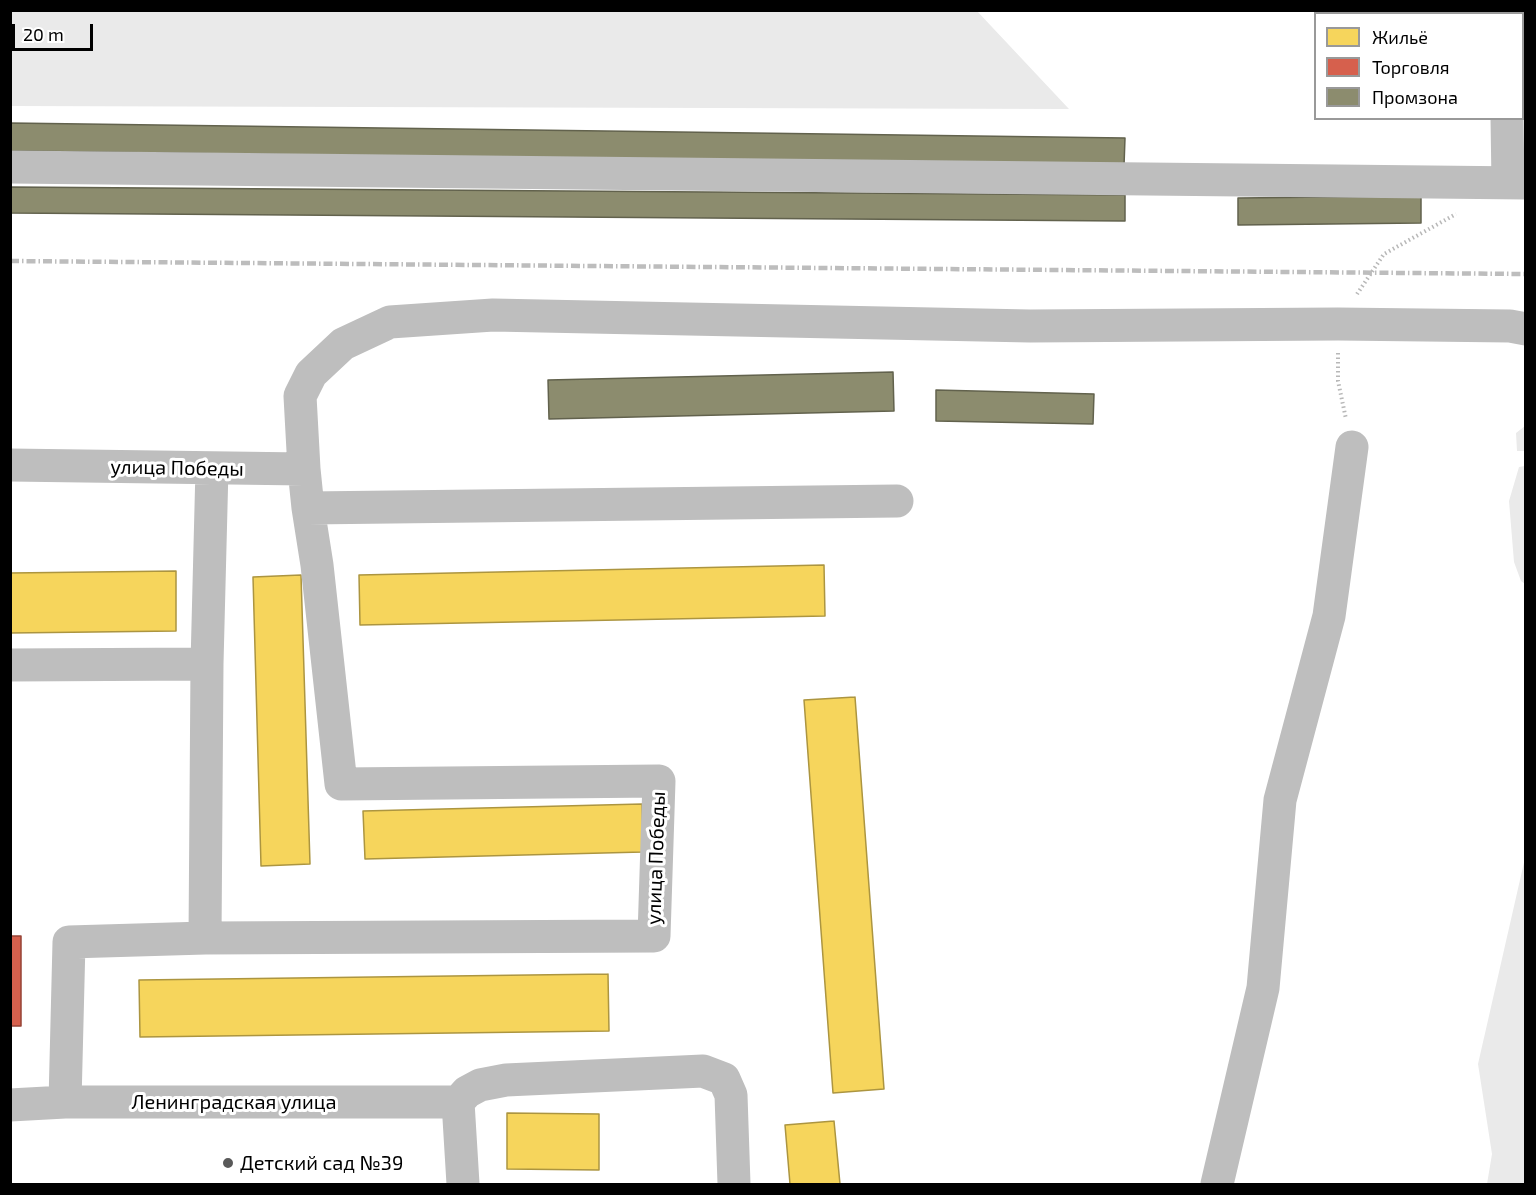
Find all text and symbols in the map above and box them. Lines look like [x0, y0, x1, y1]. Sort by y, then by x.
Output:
scale bar [15, 12, 96, 50]
legend [1314, 12, 1524, 120]
text: 20 m [23, 23, 64, 45]
text: Жильё [1372, 26, 1428, 48]
text: Торговля [1372, 56, 1450, 78]
text: Промзона [1372, 86, 1458, 108]
street label: улица Победы [110, 455, 244, 481]
street label: улица Победы [642, 791, 670, 925]
street label: Ленинградская улица [131, 1090, 337, 1114]
place label: Детский сад №39 [240, 1151, 403, 1175]
marker: Детский сад №39 [221, 1156, 235, 1170]

